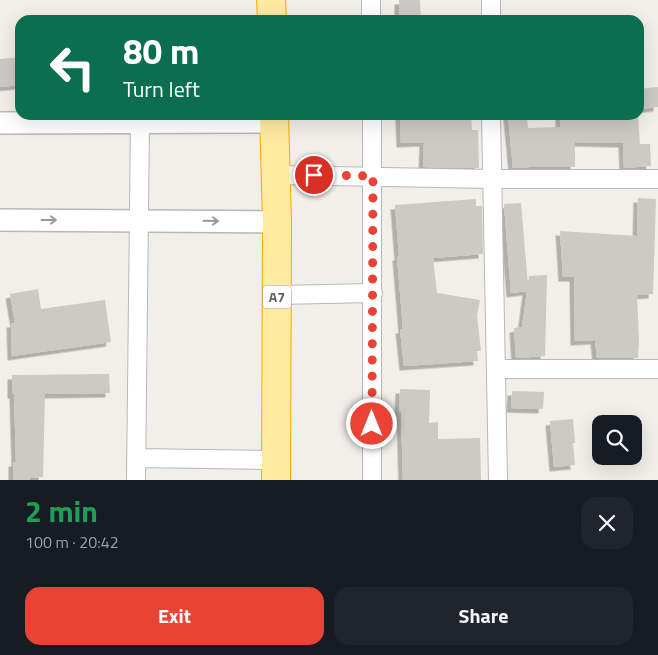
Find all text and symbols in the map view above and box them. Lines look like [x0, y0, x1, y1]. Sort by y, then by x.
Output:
text: 80 m [123, 24, 199, 78]
icon: left [40, 35, 105, 100]
text: Turn left [123, 72, 200, 106]
pin [293, 154, 335, 196]
icon: arrive [300, 161, 328, 189]
one-way arrow [40, 215, 56, 225]
one-way arrow [202, 216, 219, 226]
road number: A7 [263, 286, 291, 308]
position arrow [345, 397, 397, 449]
map controls [592, 415, 642, 465]
button: search [592, 415, 642, 465]
text: 2 min [25, 488, 98, 534]
button: close [581, 497, 633, 549]
text: 100 m · 20:42 [25, 530, 119, 554]
button: Exit [25, 587, 324, 645]
button: Share [334, 587, 633, 645]

